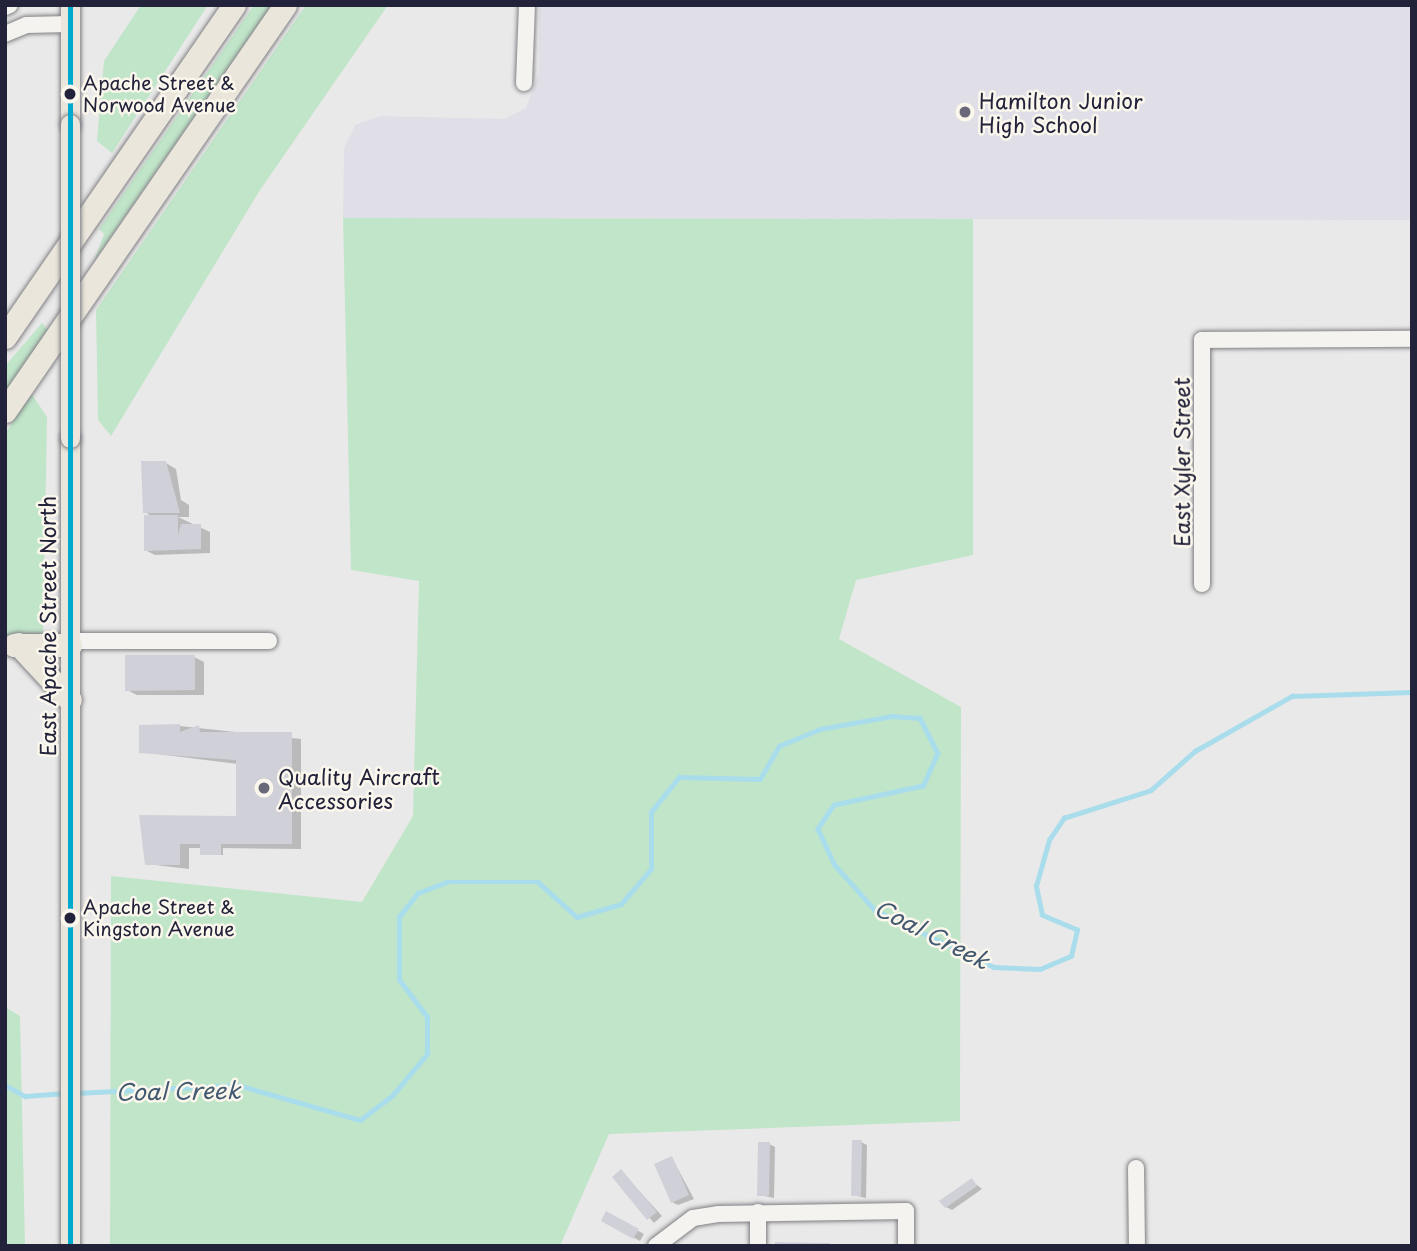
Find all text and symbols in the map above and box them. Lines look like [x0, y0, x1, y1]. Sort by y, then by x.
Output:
place label: Apache Street & Norwood Avenue [83, 72, 237, 116]
marker: Apache Street & Norwood Avenue [63, 87, 77, 101]
place label: Hamilton Junior High School [979, 87, 1143, 137]
marker: Hamilton Junior High School [957, 104, 973, 120]
street label: East Xyler Street [1168, 376, 1194, 548]
street label: East Apache Street North [34, 495, 60, 757]
place label: Quality Aircraft Accessories [278, 763, 441, 813]
marker: Quality Aircraft Accessories [256, 780, 272, 796]
water label: Coal Creek [870, 893, 994, 975]
place label: Apache Street & Kingston Avenue [83, 896, 235, 940]
marker: Apache Street & Kingston Avenue [63, 911, 77, 925]
water label: Coal Creek [115, 1076, 241, 1106]

